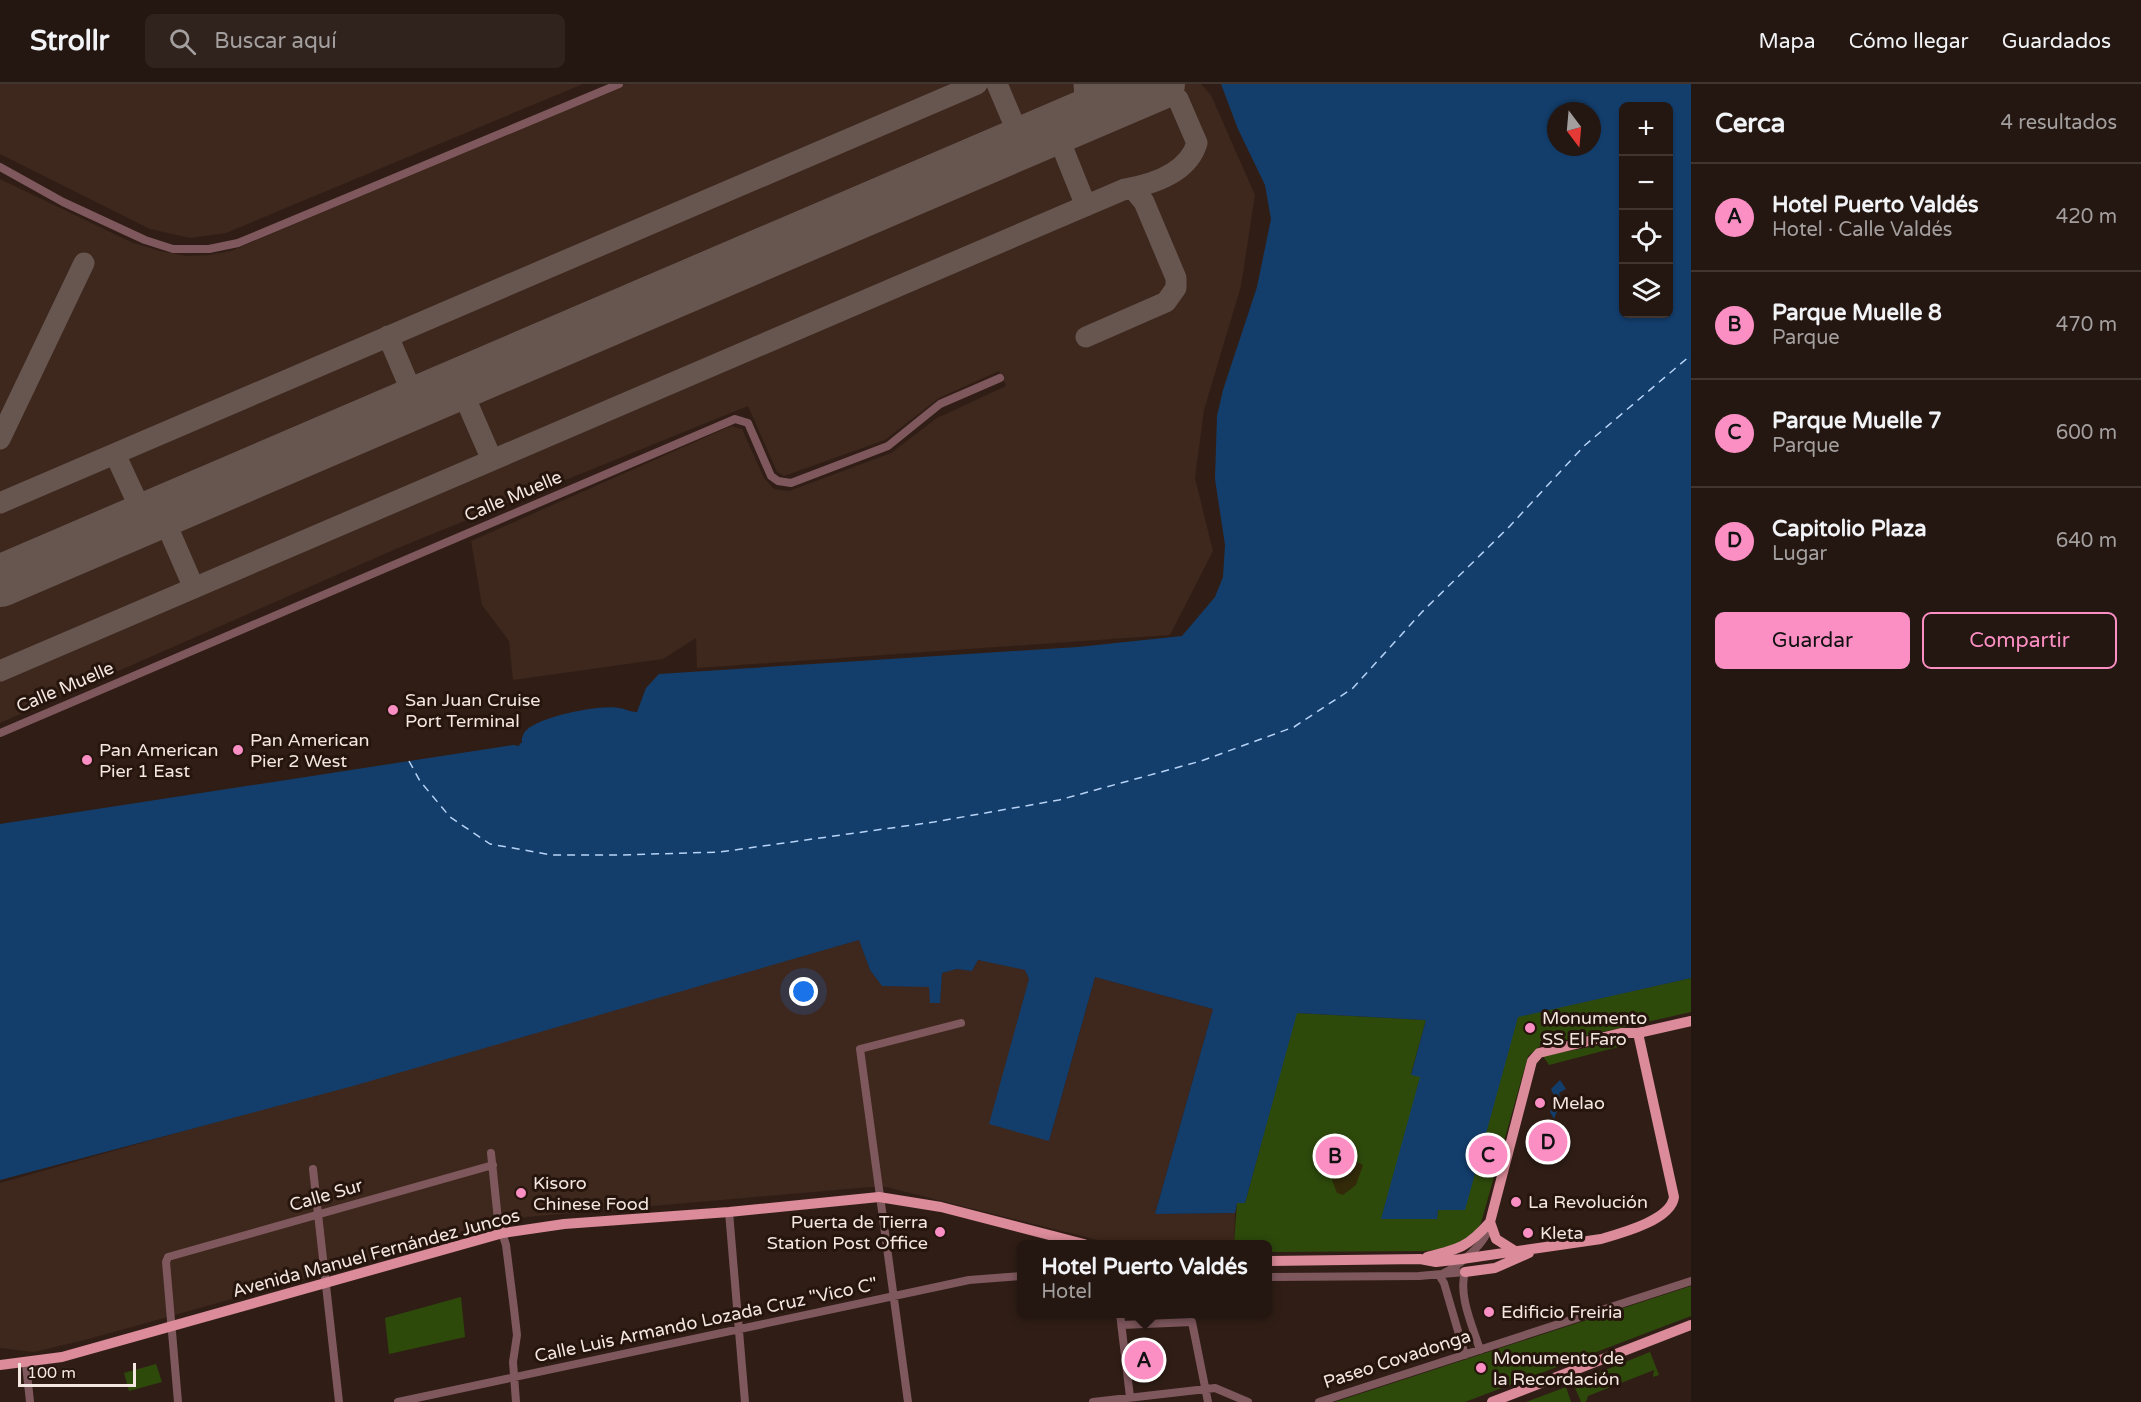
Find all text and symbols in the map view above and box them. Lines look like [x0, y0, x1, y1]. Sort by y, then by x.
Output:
search box [145, 14, 565, 68]
text: Strollr [30, 24, 109, 58]
icon: search [166, 25, 199, 58]
text: Buscar aquí [214, 28, 337, 54]
text: Mapa [1758, 29, 1816, 54]
text: Cómo llegar [1849, 29, 1969, 54]
text: Guardados [2002, 29, 2111, 54]
north arrow [1547, 102, 1601, 156]
map controls [1619, 102, 1673, 318]
button: + [1619, 102, 1673, 156]
text: Cerca [1715, 108, 1785, 139]
text: 4 resultados [2001, 111, 2117, 135]
button: − [1619, 156, 1673, 210]
text: Hotel Puerto Valdés [1772, 192, 1979, 218]
text: A [1727, 205, 1742, 229]
text: 420 m [2056, 205, 2117, 229]
button: locate [1619, 210, 1673, 264]
text: Hotel · Calle Valdés [1772, 218, 1952, 242]
button: layers [1619, 264, 1673, 318]
text: Parque Muelle 8 [1772, 300, 1942, 326]
text: B [1728, 313, 1741, 337]
text: 470 m [2056, 313, 2117, 337]
text: Parque [1772, 326, 1840, 350]
text: Parque Muelle 7 [1772, 408, 1942, 434]
text: C [1728, 421, 1741, 445]
text: 600 m [2056, 421, 2117, 445]
text: Parque [1772, 434, 1840, 458]
street label: Calle Muelle [461, 466, 565, 526]
text: Capitolio Plaza [1772, 516, 1927, 542]
text: D [1727, 529, 1742, 553]
text: 640 m [2056, 529, 2117, 553]
text: Lugar [1772, 542, 1827, 566]
button: Guardar [1715, 612, 1910, 669]
button: Compartir [1922, 612, 2117, 669]
street label: Calle Muelle [13, 657, 117, 717]
place label: San Juan Cruise Port Terminal [405, 689, 541, 732]
marker: San Juan Cruise Port Terminal [386, 703, 400, 717]
place label: Pan American Pier 2 West [250, 729, 369, 772]
place label: Pan American Pier 1 East [99, 739, 218, 782]
marker: Pan American Pier 2 West [231, 743, 245, 757]
marker: Pan American Pier 1 East [80, 753, 94, 767]
your location [789, 977, 818, 1006]
place label: Monumento SS El Faro [1542, 1007, 1647, 1050]
marker: Monumento SS El Faro [1523, 1021, 1537, 1035]
place label: Melao [1552, 1092, 1605, 1114]
marker: Melao [1533, 1096, 1547, 1110]
pin: D [1528, 1120, 1568, 1164]
pin: C [1468, 1132, 1508, 1178]
pin: B [1316, 1134, 1354, 1178]
place label: Kisoro Chinese Food [533, 1172, 649, 1215]
street label: Calle Sur [287, 1174, 365, 1216]
marker: Kisoro Chinese Food [514, 1186, 528, 1200]
place label: La Revolución [1528, 1191, 1648, 1213]
marker: La Revolución [1509, 1195, 1523, 1209]
street label: Avenida Manuel Fernández Juncos [230, 1204, 522, 1302]
place label: Puerta de Tierra Station Post Office [767, 1211, 928, 1254]
place label: Kleta [1540, 1222, 1584, 1244]
marker: Puerta de Tierra Station Post Office [933, 1225, 947, 1239]
marker: Kleta [1521, 1226, 1535, 1240]
popup [1017, 1240, 1272, 1318]
text: Hotel Puerto Valdés [1041, 1254, 1248, 1280]
street label: Calle Luis Armando Lozada Cruz "Vico C" [533, 1273, 879, 1367]
text: Hotel [1041, 1280, 1092, 1304]
place label: Edificio Freiria [1501, 1301, 1622, 1323]
marker: Edificio Freiria [1482, 1305, 1496, 1319]
street label: Paseo Covadonga [1321, 1325, 1473, 1393]
pin: A [1124, 1338, 1164, 1382]
place label: Monumento de la Recordación [1493, 1347, 1624, 1390]
scale bar [18, 1360, 136, 1388]
marker: Monumento de la Recordación [1474, 1361, 1488, 1375]
text: 100 m [27, 1363, 76, 1383]

